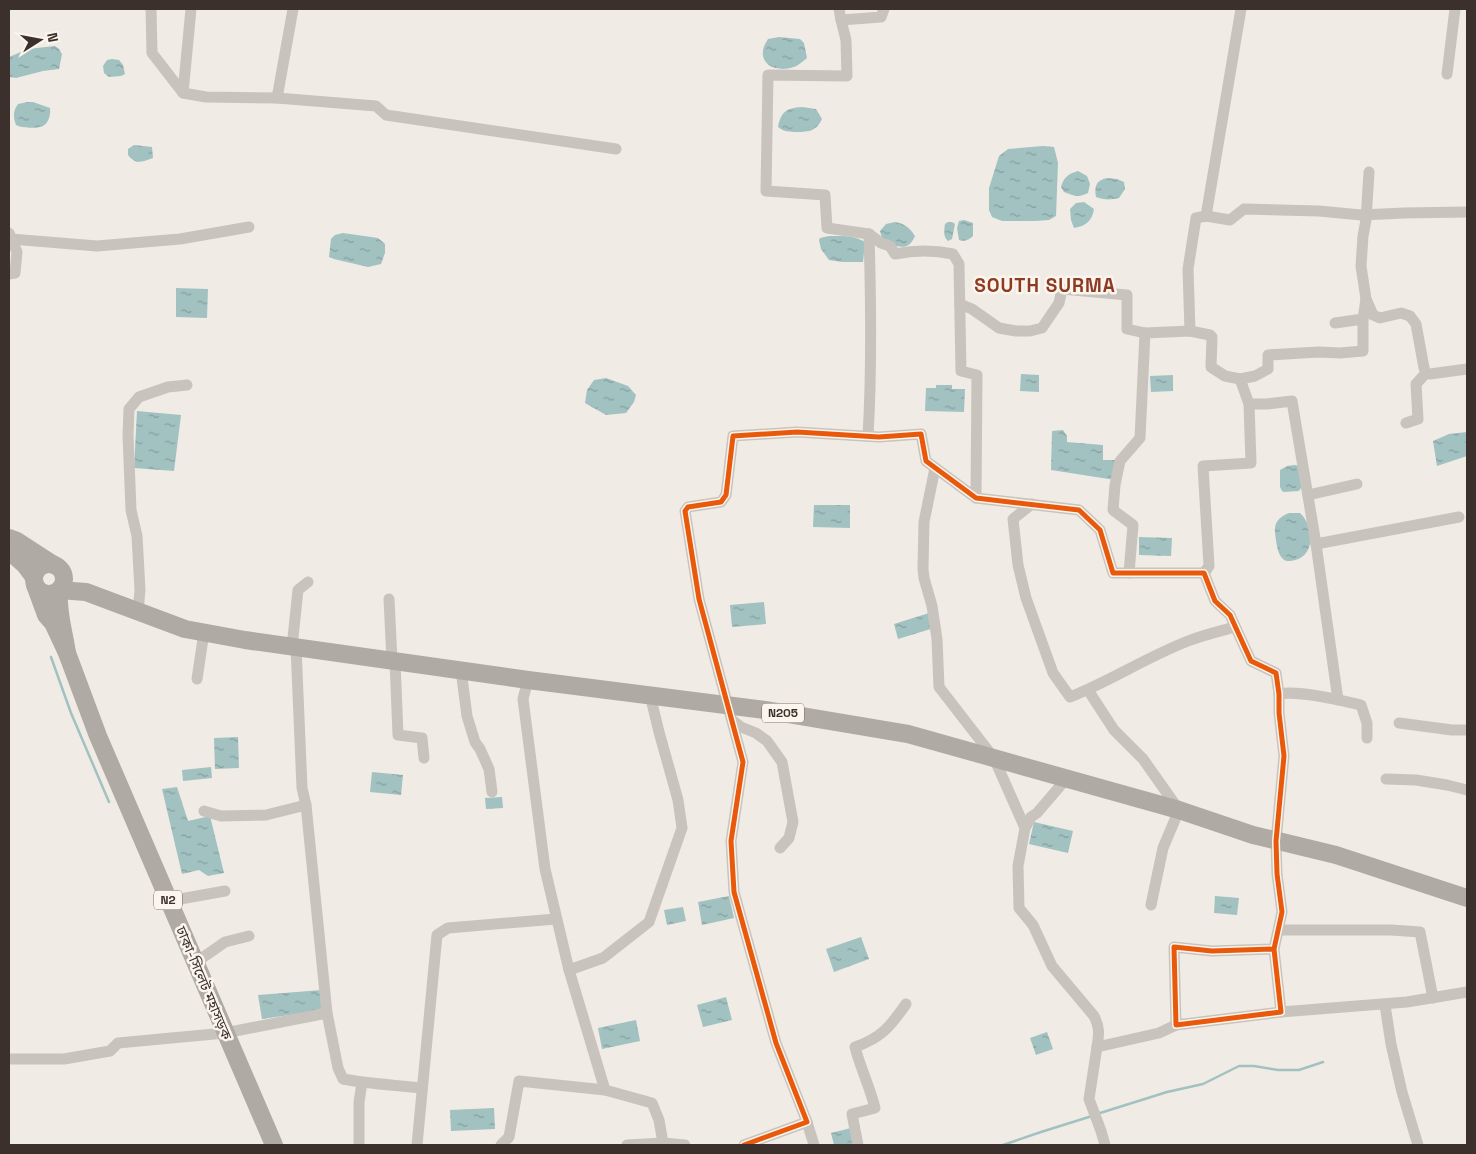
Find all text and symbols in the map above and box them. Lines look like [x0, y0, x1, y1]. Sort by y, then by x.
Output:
north arrow [15, 15, 65, 65]
text: N [43, 31, 62, 44]
district label: SOUTH SURMA [974, 273, 1116, 298]
road number: N205 [762, 704, 804, 722]
road number: N2 [154, 890, 182, 910]
street label: ঢাকা-সিলেট মহাসড়ক [172, 923, 236, 1043]

